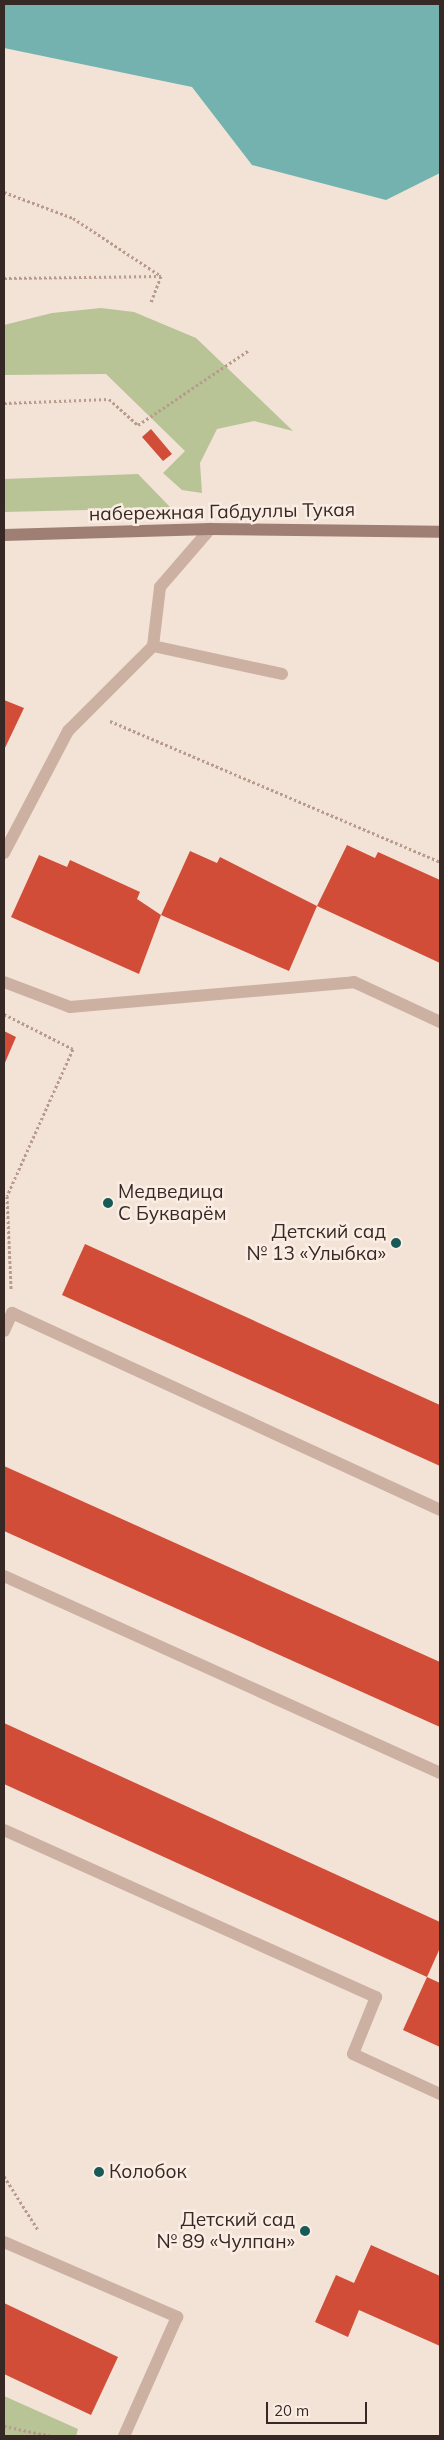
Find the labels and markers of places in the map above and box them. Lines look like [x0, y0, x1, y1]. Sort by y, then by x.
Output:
place label: Медведица С Букварём [118, 1181, 226, 1225]
marker: Медведица С Букварём [102, 1197, 114, 1209]
place label: Детский сад № 13 «Улыбка» [247, 1221, 386, 1265]
marker: Детский сад № 13 «Улыбка» [390, 1237, 402, 1249]
place label: Колобок [109, 2161, 187, 2183]
marker: Колобок [93, 2166, 105, 2178]
place label: Детский сад № 89 «Чулпан» [156, 2209, 295, 2253]
marker: Детский сад № 89 «Чулпан» [299, 2225, 311, 2237]

